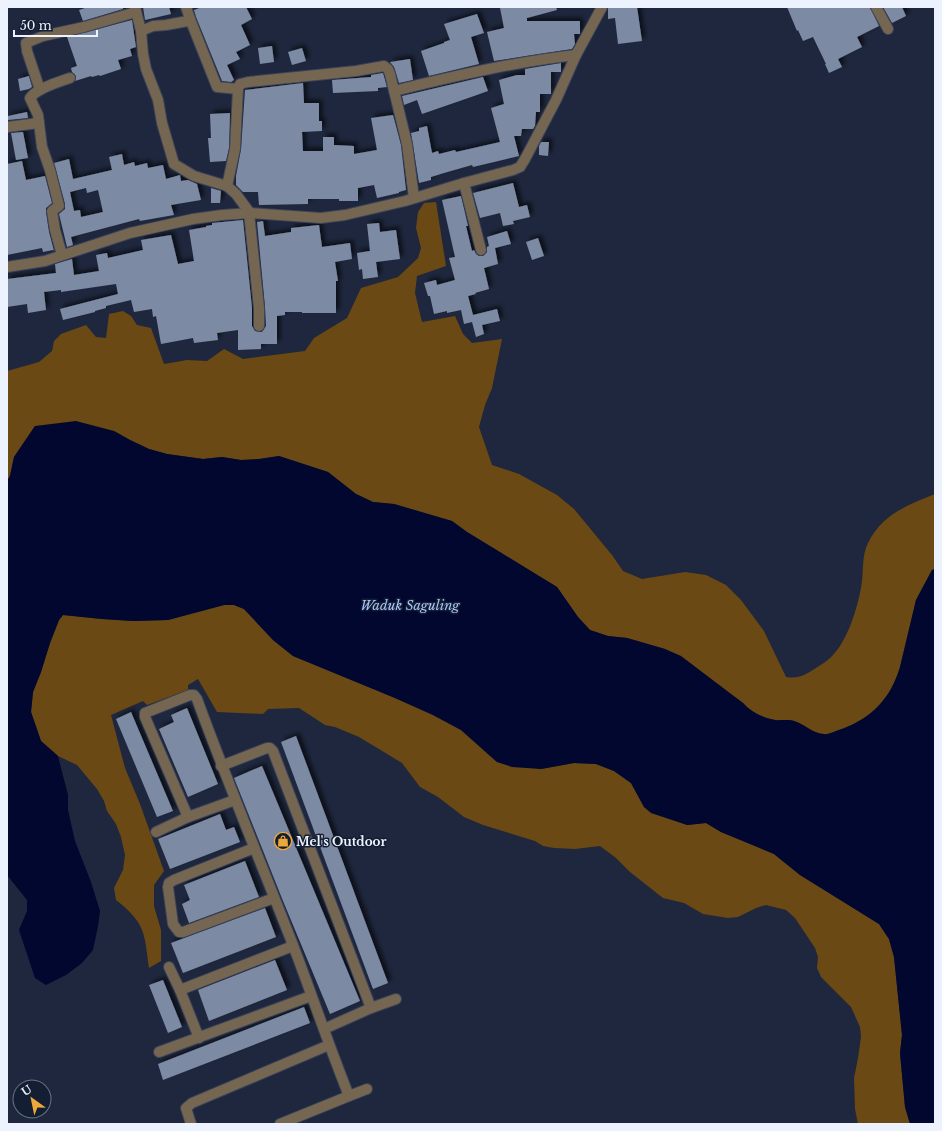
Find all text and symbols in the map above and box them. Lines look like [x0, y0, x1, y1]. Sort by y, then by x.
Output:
scale bar [14, 12, 97, 38]
text: 50 m [20, 18, 52, 33]
water label: Waduk Saguling [360, 597, 460, 614]
shop icon: Mel's Outdoor [273, 831, 293, 851]
place label: Mel's Outdoor [296, 834, 387, 849]
north arrow [12, 1079, 52, 1119]
text: U [19, 1082, 35, 1099]

